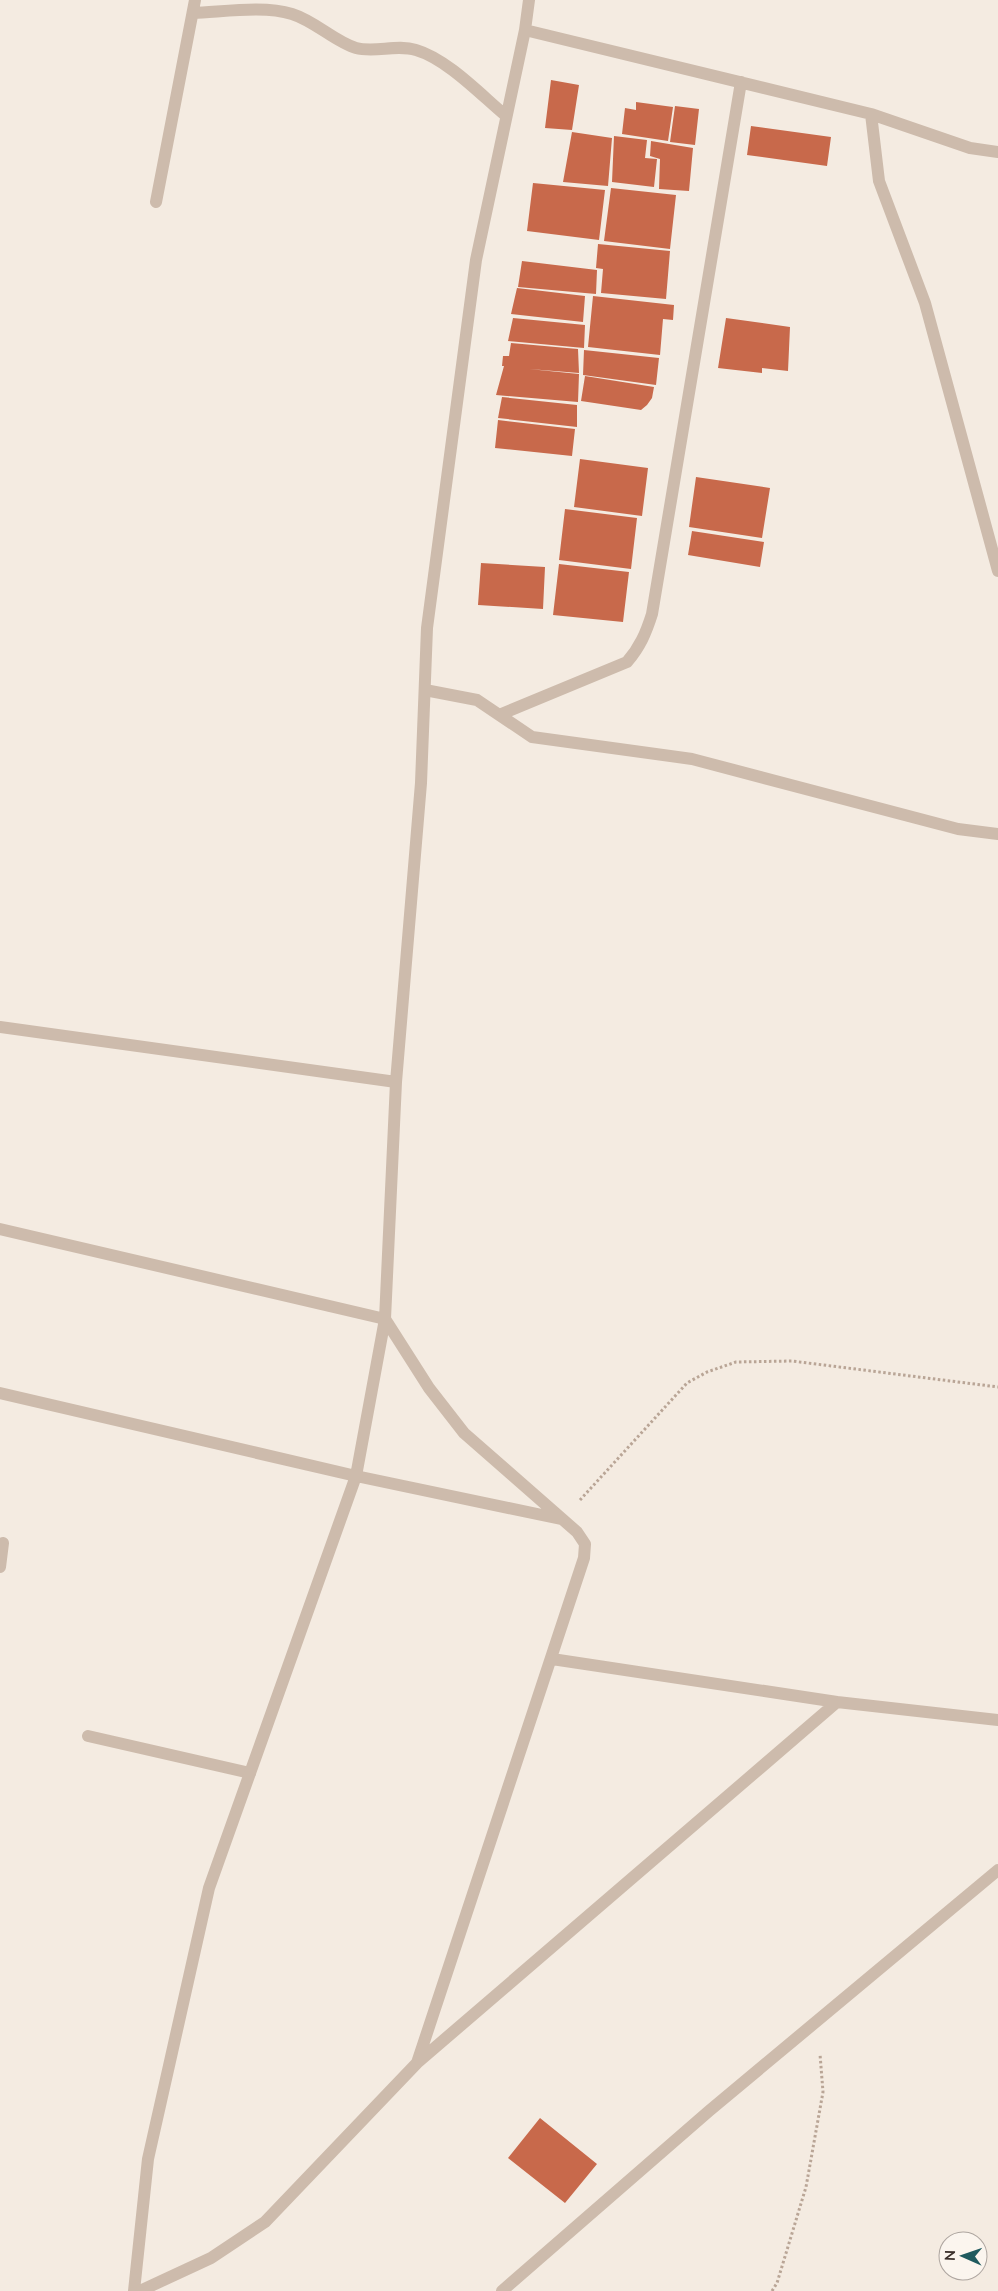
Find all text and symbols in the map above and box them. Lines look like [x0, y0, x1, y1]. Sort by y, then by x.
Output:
north arrow [938, 2231, 988, 2281]
text: N [941, 2250, 958, 2261]

